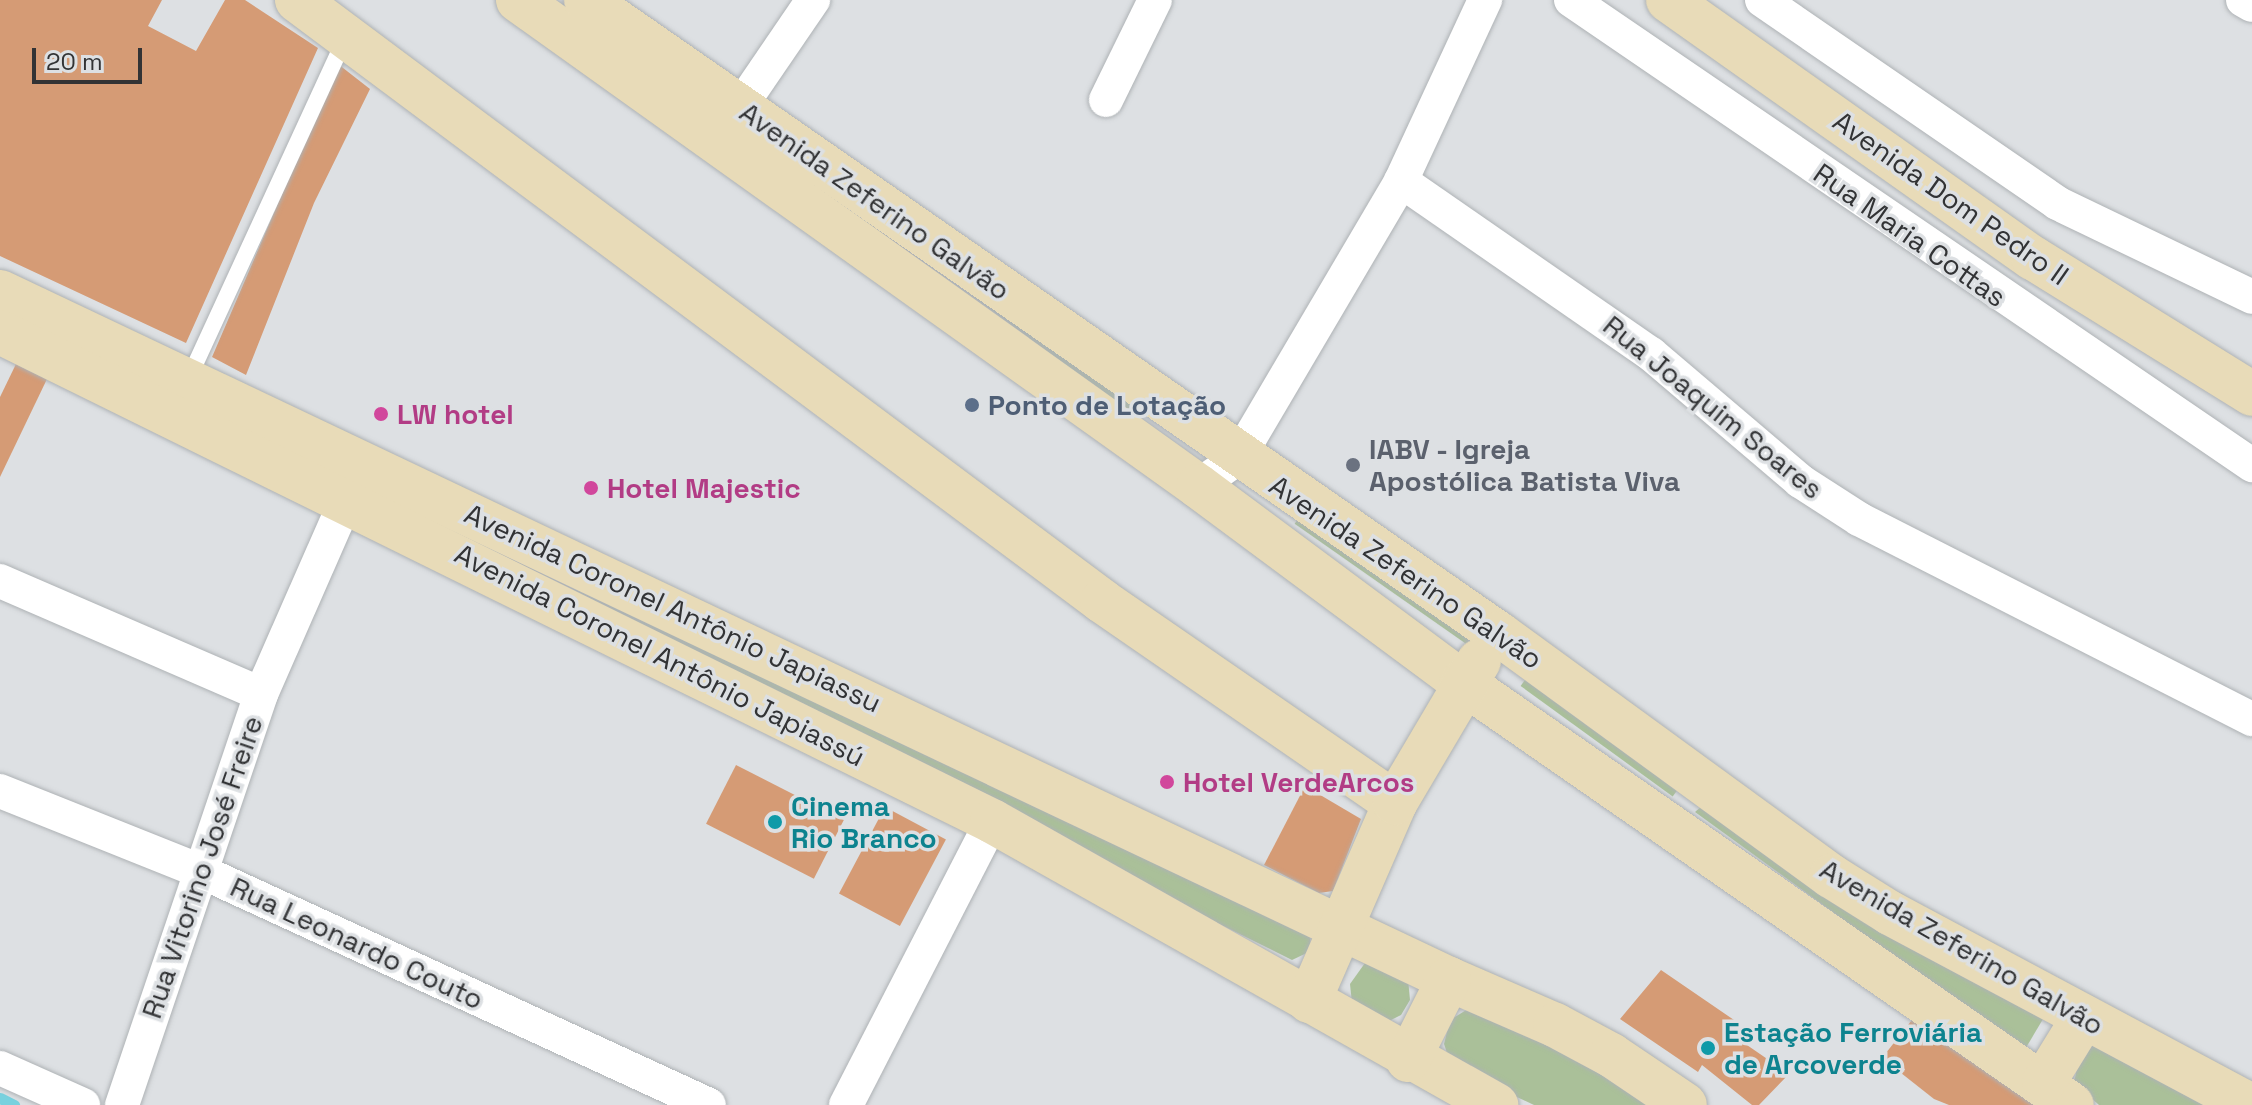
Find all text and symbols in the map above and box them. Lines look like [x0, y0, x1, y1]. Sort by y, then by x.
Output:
scale bar [36, 32, 146, 82]
text: 20 m [46, 46, 103, 77]
street label: Avenida Zeferino Galvão [734, 95, 1016, 307]
street label: Avenida Dom Pedro II [1827, 104, 2075, 292]
street label: Rua Maria Cottas [1807, 156, 2013, 314]
street label: Rua Joaquim Soares [1597, 308, 1829, 506]
place label: Ponto de Lotação [988, 388, 1226, 422]
marker: Ponto de Lotação [963, 396, 981, 414]
place label: LW hotel [397, 397, 514, 431]
marker: LW hotel [372, 405, 390, 423]
place label: IABV - Igreja Apostólica Batista Viva [1369, 432, 1681, 498]
marker: IABV - Igreja Apostólica Batista Viva [1344, 456, 1362, 474]
street label: Avenida Zeferino Galvão [1263, 468, 1549, 676]
place label: Hotel Majestic [607, 471, 801, 505]
marker: Hotel Majestic [582, 479, 600, 497]
street label: Avenida Coronel Antônio Japiassu [459, 496, 887, 720]
street label: Avenida Coronel Antônio Japiassú [449, 536, 871, 774]
street label: Rua Vitorino José Freire [134, 711, 270, 1023]
place label: Hotel VerdeArcos [1183, 765, 1415, 799]
marker: Hotel VerdeArcos [1158, 773, 1176, 791]
place label: Cinema Rio Branco [791, 789, 937, 855]
marker: Cinema Rio Branco [766, 813, 784, 831]
street label: Avenida Zeferino Galvão [1814, 852, 2110, 1042]
street label: Rua Leonardo Couto [225, 870, 489, 1016]
place label: Estação Ferroviária de Arcoverde [1724, 1015, 1982, 1081]
marker: Estação Ferroviária de Arcoverde [1699, 1039, 1717, 1057]

